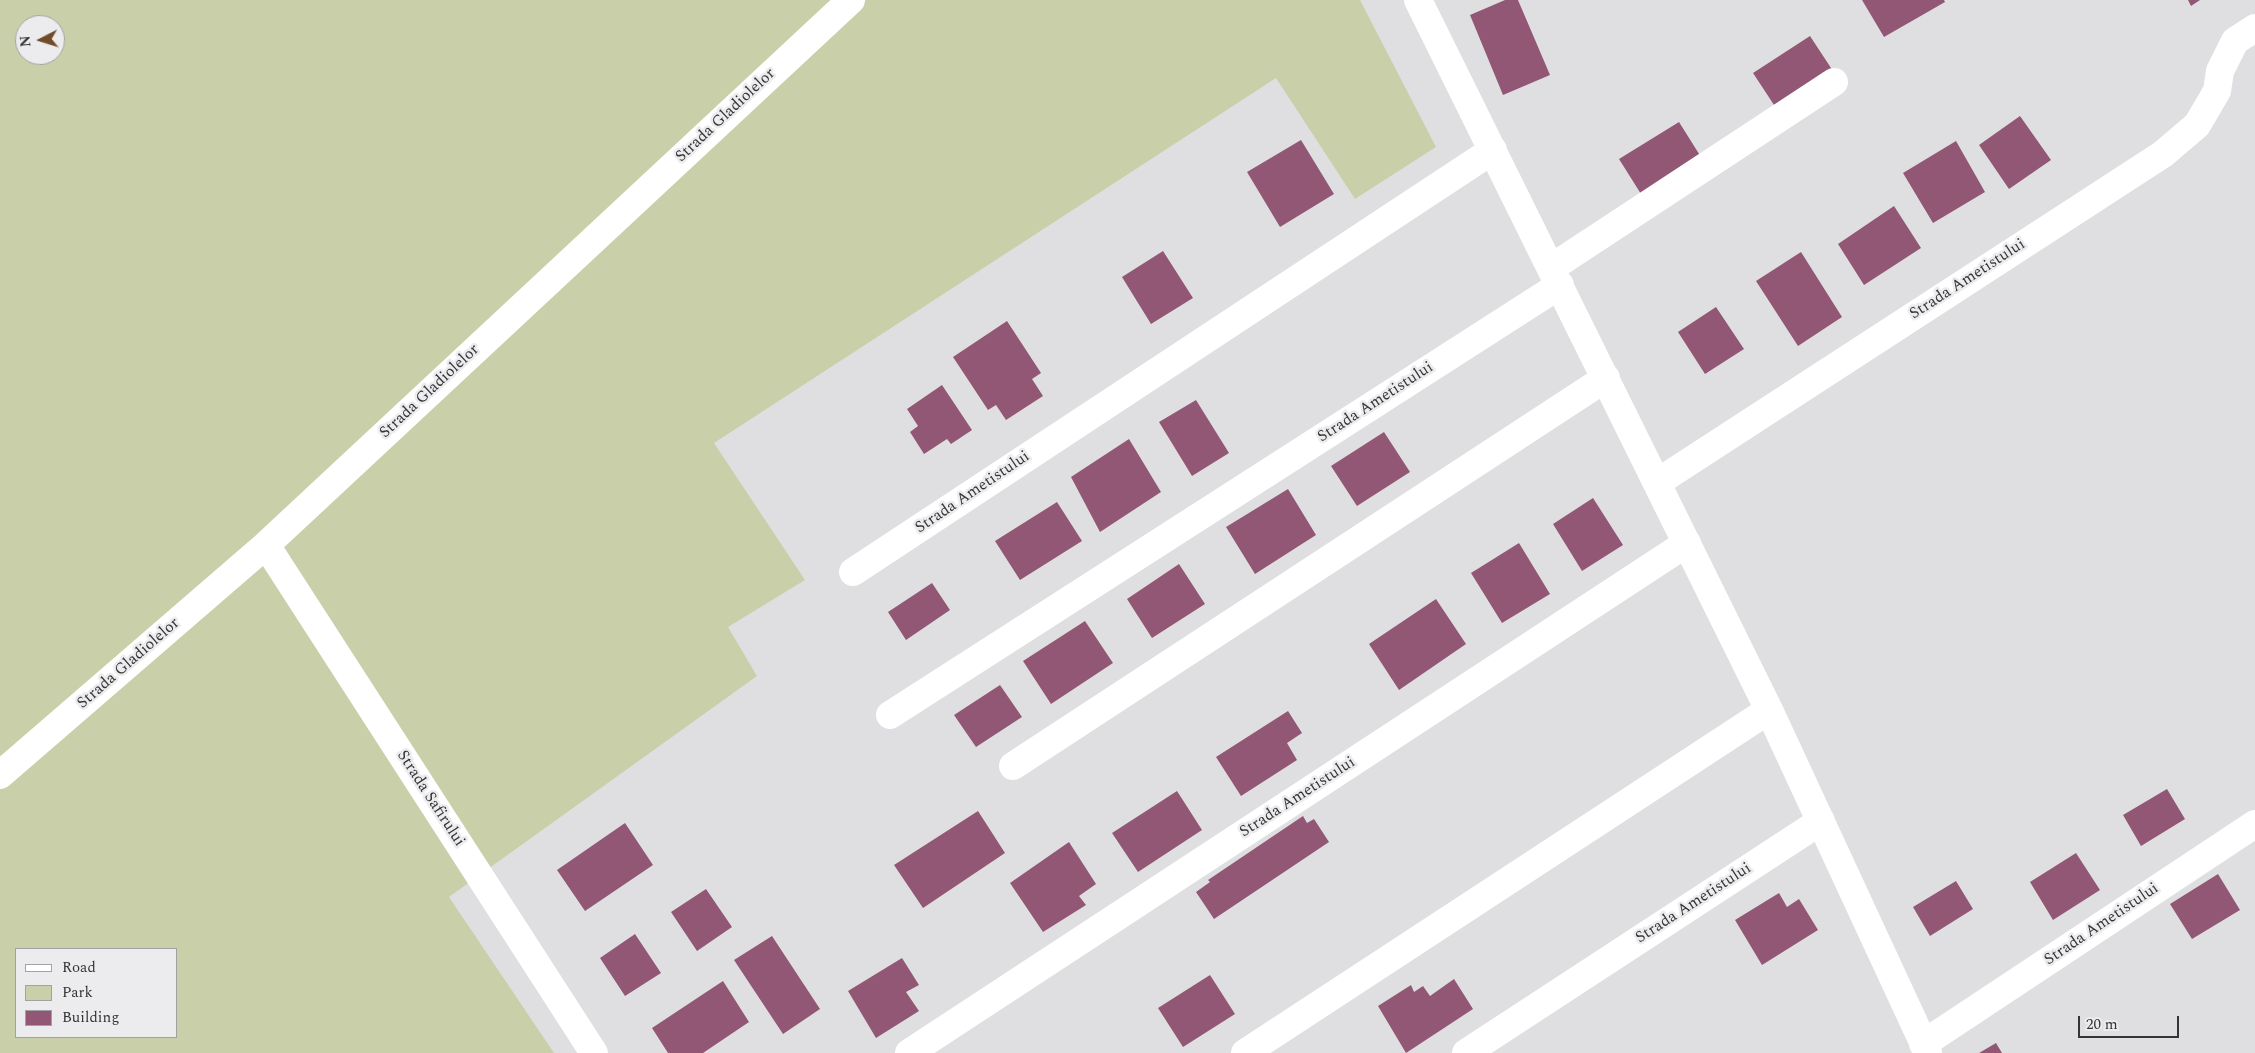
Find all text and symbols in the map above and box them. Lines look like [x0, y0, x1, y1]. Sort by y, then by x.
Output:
north arrow [15, 15, 65, 65]
text: N [15, 35, 37, 48]
street label: Strada Gladiolelor [672, 65, 780, 167]
street label: Strada Ametistului [1907, 236, 2029, 324]
street label: Strada Gladiolelor [376, 341, 484, 443]
street label: Strada Ametistului [1315, 359, 1437, 447]
street label: Strada Ametistului [912, 448, 1034, 538]
street label: Strada Gladiolelor [74, 614, 184, 714]
street label: Strada Safirului [392, 747, 468, 851]
street label: Strada Ametistului [1237, 754, 1359, 842]
street label: Strada Ametistului [1633, 860, 1755, 948]
street label: Strada Ametistului [2041, 880, 2163, 970]
legend [15, 948, 178, 1038]
text: Road [62, 956, 96, 979]
text: Park [62, 981, 93, 1004]
text: Building [62, 1006, 119, 1029]
scale bar [2080, 1006, 2181, 1038]
text: 20 m [2086, 1013, 2118, 1036]

